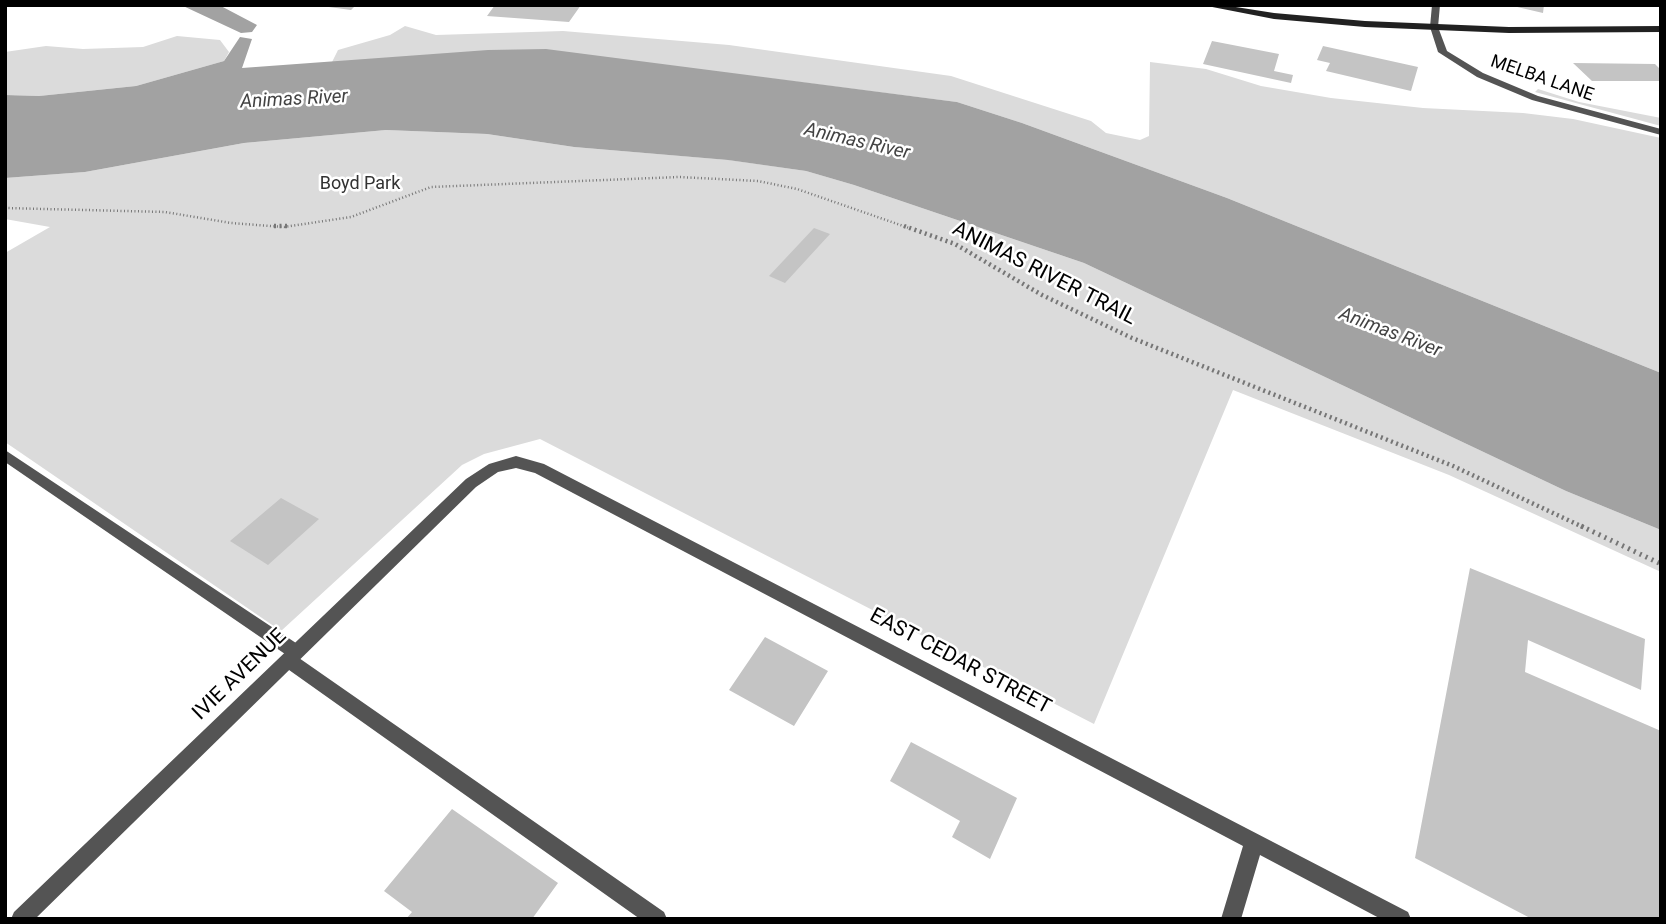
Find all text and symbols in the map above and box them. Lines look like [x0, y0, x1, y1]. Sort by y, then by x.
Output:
street label: MELBA LANE [1488, 51, 1596, 107]
water label: Animas River [240, 86, 348, 114]
water label: Animas River [802, 119, 912, 165]
park label: Boyd Park [320, 173, 400, 195]
street label: ANIMAS RIVER TRAIL [948, 217, 1140, 331]
water label: Animas River [1336, 303, 1444, 363]
street label: EAST CEDAR STREET [865, 604, 1055, 720]
street label: IVIE AVENUE [188, 624, 292, 726]

